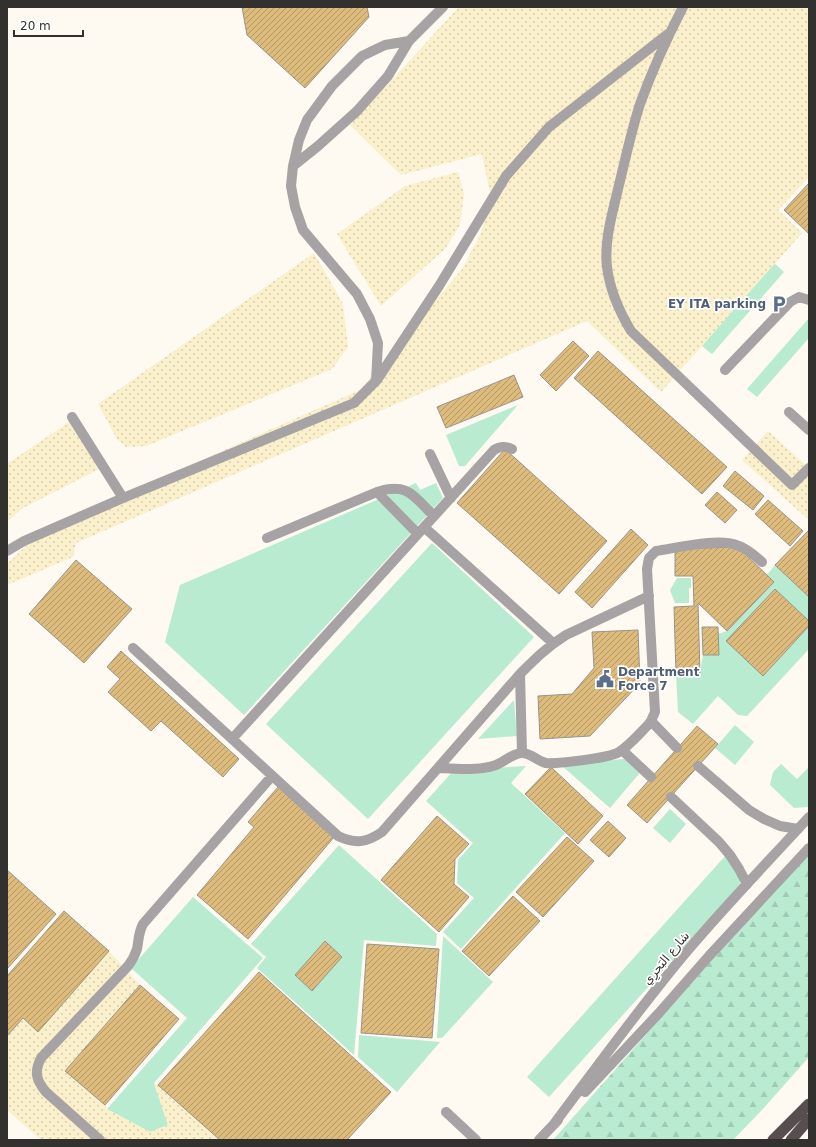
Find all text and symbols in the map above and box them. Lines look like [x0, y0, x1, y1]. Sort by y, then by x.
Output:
scale bar [14, 12, 83, 38]
text: 20 m [20, 19, 51, 33]
parking icon: EY ITA parking [769, 294, 789, 314]
place label: EY ITA parking [668, 297, 766, 311]
place label: Department Force 7 [618, 665, 700, 693]
public building icon: Department Force 7 [595, 669, 615, 689]
street label: شارع البَحرِي [640, 929, 694, 989]

